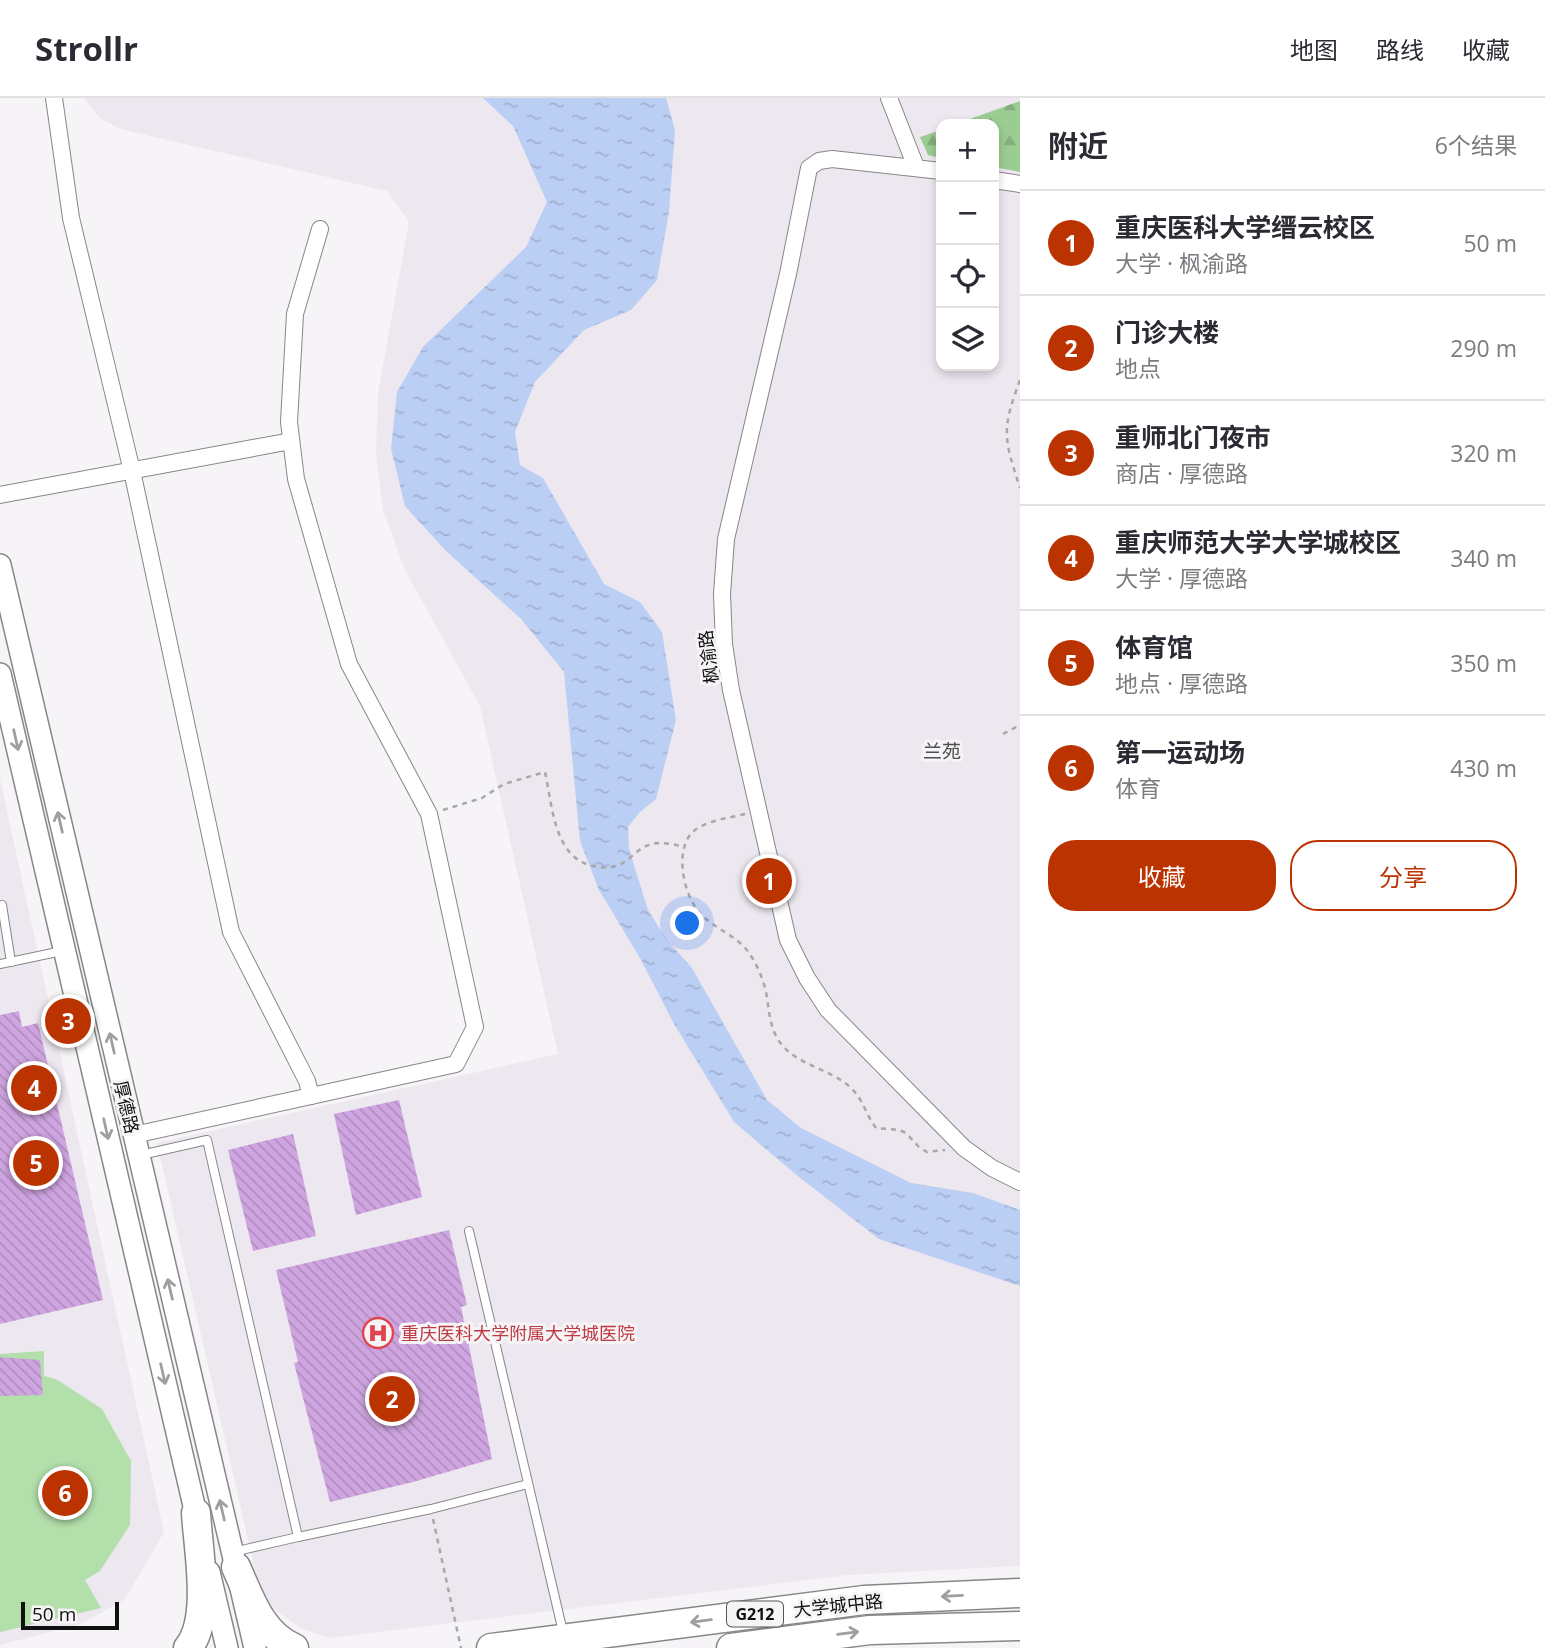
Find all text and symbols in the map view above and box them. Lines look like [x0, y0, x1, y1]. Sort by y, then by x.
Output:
text: Strollr [35, 26, 138, 71]
text: 地图 [1290, 33, 1338, 66]
text: 路线 [1376, 33, 1424, 66]
text: 收藏 [1462, 33, 1510, 66]
map controls [936, 119, 999, 371]
button: + [936, 119, 999, 182]
text: 附近 [1048, 125, 1108, 166]
text: 6个结果 [1435, 129, 1517, 161]
button: − [936, 182, 999, 245]
text: 重庆医科大学缙云校区 [1115, 209, 1375, 245]
text: 1 [1064, 227, 1078, 259]
text: 50 m [1463, 227, 1517, 259]
button: locate [936, 245, 999, 308]
text: 大学 · 枫渝路 [1115, 247, 1248, 279]
button: layers [936, 308, 999, 371]
text: 门诊大楼 [1115, 314, 1219, 350]
text: 2 [1064, 332, 1078, 364]
text: 290 m [1450, 332, 1517, 364]
text: 地点 [1115, 352, 1161, 384]
text: 重师北门夜市 [1115, 419, 1271, 455]
text: 3 [1064, 437, 1078, 469]
text: 320 m [1450, 437, 1517, 469]
text: 商店 · 厚德路 [1115, 457, 1248, 489]
text: 重庆师范大学大学城校区 [1115, 524, 1401, 560]
text: 4 [1064, 542, 1078, 574]
text: 340 m [1450, 542, 1517, 574]
text: 大学 · 厚德路 [1115, 562, 1248, 594]
street label: 枫渝路 [693, 629, 723, 685]
text: 体育馆 [1115, 629, 1193, 665]
text: 5 [1064, 647, 1078, 679]
text: 350 m [1450, 647, 1517, 679]
text: 地点 · 厚德路 [1115, 667, 1248, 699]
one-way arrow [9, 728, 23, 751]
text: 第一运动场 [1115, 734, 1245, 770]
district label: 兰苑 [923, 738, 961, 764]
text: 6 [1064, 752, 1078, 784]
text: 430 m [1450, 752, 1517, 784]
text: 体育 [1115, 772, 1161, 804]
one-way arrow [53, 811, 66, 834]
button: 收藏 [1048, 840, 1276, 911]
button: 分享 [1290, 840, 1517, 911]
pin: 1 [746, 855, 792, 907]
your location [670, 906, 704, 940]
pin: 3 [45, 995, 91, 1047]
one-way arrow [105, 1032, 118, 1055]
pin: 4 [11, 1062, 57, 1114]
street label: 厚德路 [109, 1078, 145, 1136]
one-way arrow [100, 1117, 114, 1140]
pin: 5 [13, 1137, 59, 1189]
one-way arrow [162, 1278, 176, 1301]
hospital icon: 重庆医科大学附属大学城医院 [361, 1316, 395, 1350]
place label: 重庆医科大学附属大学城医院 [401, 1321, 635, 1345]
one-way arrow [157, 1362, 171, 1385]
pin: 2 [369, 1373, 415, 1425]
pin: 6 [42, 1467, 88, 1519]
one-way arrow [215, 1499, 229, 1522]
street label: 大学城中路 [792, 1588, 884, 1622]
one-way arrow [941, 1590, 964, 1603]
scale bar [21, 1599, 119, 1631]
text: 50 m [32, 1601, 76, 1627]
road number: G212 [727, 1602, 783, 1626]
one-way arrow [690, 1615, 713, 1628]
one-way arrow [836, 1627, 859, 1640]

